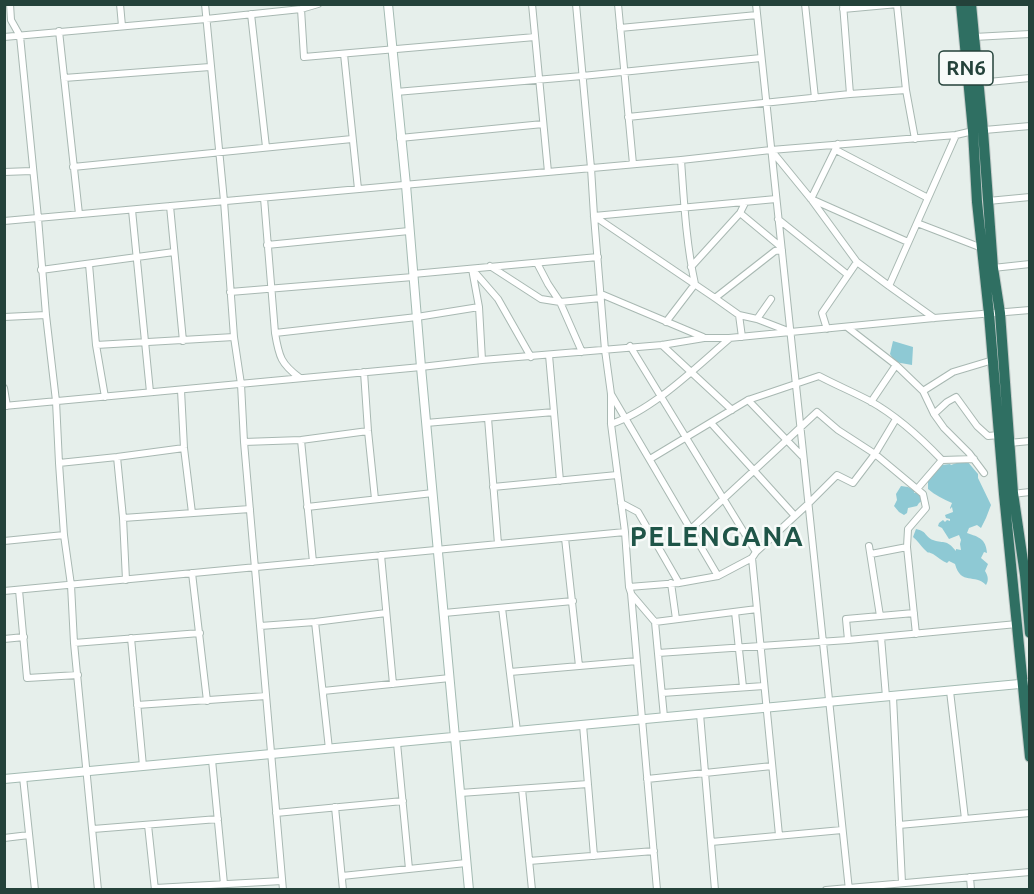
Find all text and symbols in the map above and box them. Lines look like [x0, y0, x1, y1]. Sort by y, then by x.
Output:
road number: RN6 [939, 51, 993, 85]
district label: PELENGANA [630, 521, 804, 553]

